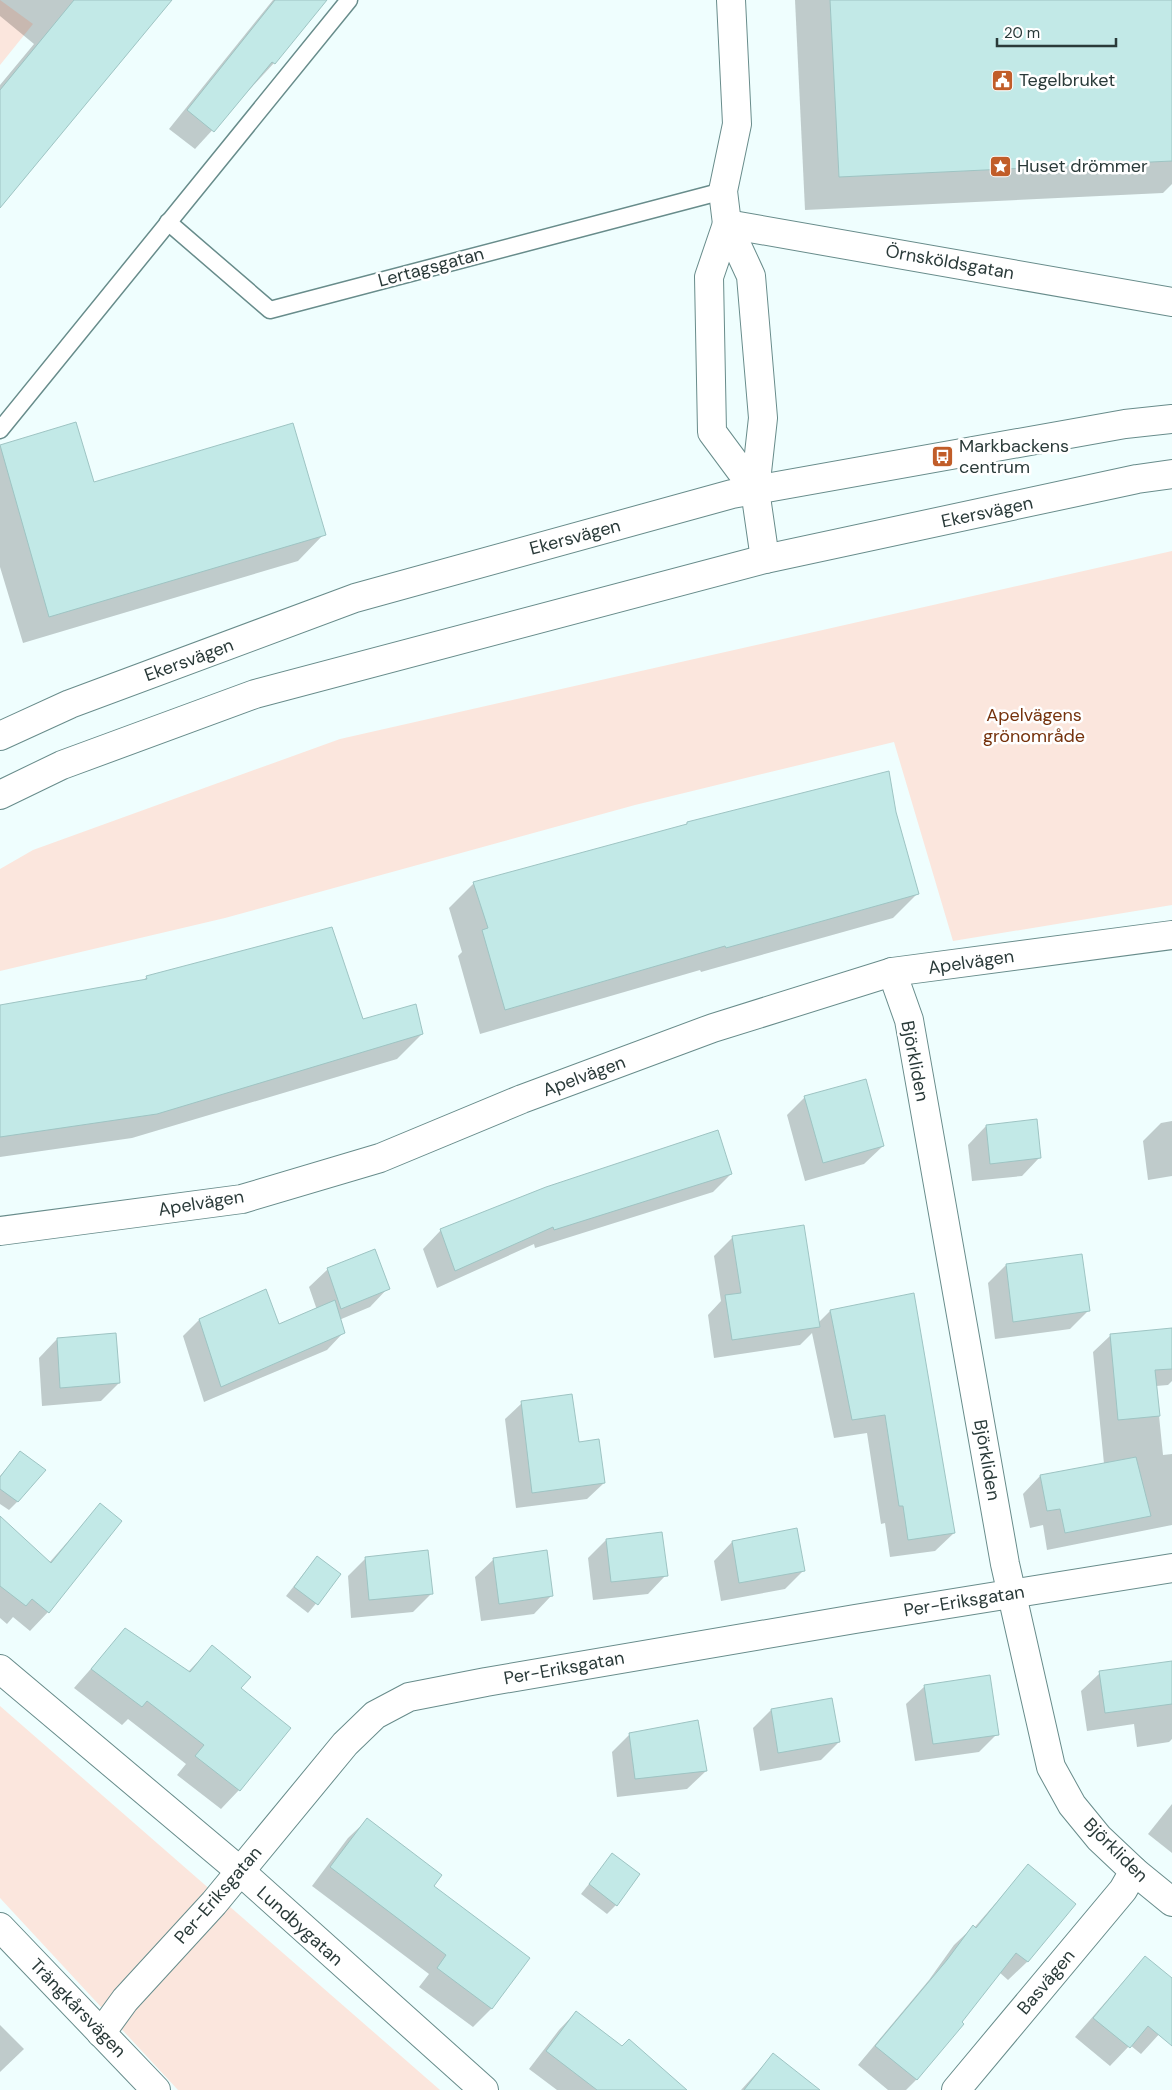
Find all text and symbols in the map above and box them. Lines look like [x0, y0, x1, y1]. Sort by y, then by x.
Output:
scale bar [997, 15, 1116, 47]
text: 20 m [1004, 23, 1040, 43]
public building icon: Tegelbruket [991, 68, 1015, 92]
place label: Tegelbruket [1019, 68, 1115, 92]
place icon: Huset drömmer [989, 154, 1013, 178]
place label: Huset drömmer [1017, 154, 1148, 178]
street label: Örnsköldsgatan [884, 239, 1016, 285]
street label: Lertagsgatan [375, 241, 487, 293]
place label: Markbackens centrum [959, 434, 1069, 479]
bus stop icon: Markbackens centrum [931, 444, 955, 468]
street label: Ekersvägen [939, 491, 1035, 533]
street label: Ekersvägen [527, 513, 623, 561]
street label: Ekersvägen [141, 633, 237, 687]
park label: Apelvägens grönområde [983, 703, 1085, 748]
street label: Apelvägen [926, 944, 1016, 980]
street label: Björkliden [895, 1019, 935, 1103]
street label: Apelvägen [539, 1050, 629, 1102]
street label: Apelvägen [156, 1184, 246, 1222]
street label: Björkliden [968, 1418, 1006, 1502]
street label: Per-Eriksgatan [902, 1580, 1026, 1622]
street label: Per-Eriksgatan [502, 1646, 626, 1690]
street label: Björkliden [1079, 1813, 1153, 1887]
street label: Per-Eriksgatan [169, 1841, 267, 1949]
street label: Lundbygatan [252, 1881, 348, 1971]
street label: Basvägen [1012, 1944, 1080, 2020]
street label: Trängkårsvägen [25, 1953, 131, 2063]

